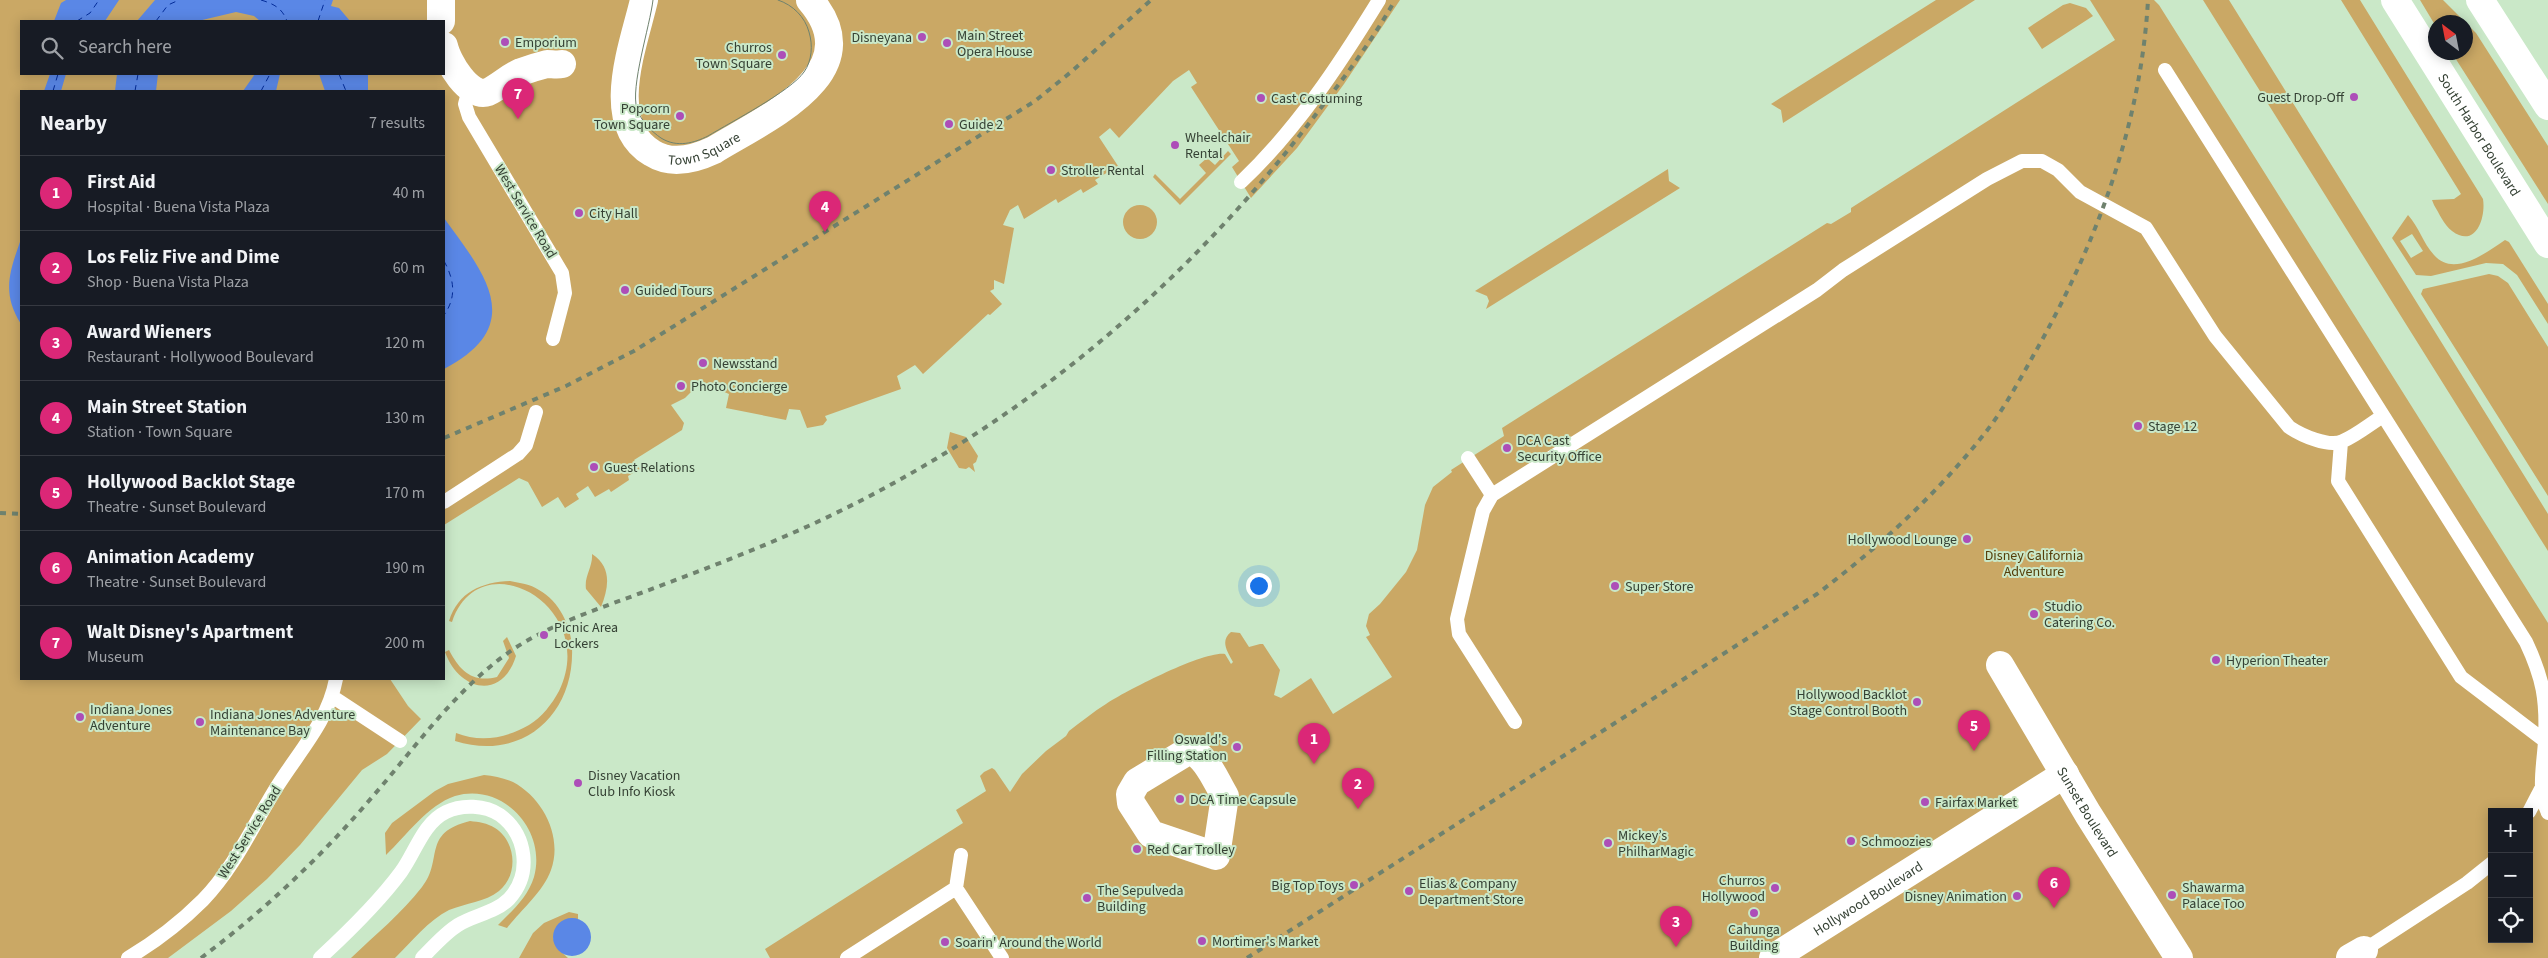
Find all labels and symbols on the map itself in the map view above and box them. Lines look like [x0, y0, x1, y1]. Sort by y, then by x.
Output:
north arrow [2428, 15, 2473, 60]
place label: Main Street Opera House [957, 26, 1033, 62]
place label: Disneyana [851, 28, 912, 48]
marker: Disneyana [916, 31, 928, 43]
place label: Emporium [515, 33, 577, 53]
marker: Emporium [499, 36, 511, 48]
marker: Main Street Opera House [941, 37, 953, 49]
place label: Churros Town Square [696, 38, 772, 74]
marker: Churros Town Square [776, 49, 788, 61]
street label: South Harbor Boulevard [2432, 70, 2525, 201]
pin: 7 [502, 78, 534, 119]
place label: Guest Drop-Off [2257, 88, 2345, 108]
place label: Cast Costuming [1271, 89, 1362, 109]
marker: Guest Drop-Off [2348, 91, 2360, 103]
marker: Cast Costuming [1255, 92, 1267, 104]
place label: Popcorn Town Square [594, 99, 670, 135]
marker: Popcorn Town Square [674, 110, 686, 122]
place label: Guide 2 [959, 115, 1003, 135]
marker: Guide 2 [943, 118, 955, 130]
street label: Town Square [667, 128, 744, 171]
place label: Wheelchair Rental [1185, 128, 1251, 164]
marker: Wheelchair Rental [1169, 139, 1181, 151]
street label: West Service Road [489, 161, 561, 262]
place label: Stroller Rental [1061, 161, 1145, 181]
marker: Stroller Rental [1045, 164, 1057, 176]
pin: 4 [809, 191, 841, 232]
place label: City Hall [589, 204, 638, 224]
marker: City Hall [573, 207, 585, 219]
place label: Guided Tours [635, 281, 713, 301]
marker: Guided Tours [619, 284, 631, 296]
place label: Newsstand [713, 354, 778, 374]
marker: Newsstand [697, 357, 709, 369]
place label: Photo Concierge [691, 377, 787, 397]
marker: Photo Concierge [675, 380, 687, 392]
place label: Stage 12 [2148, 417, 2197, 437]
marker: Stage 12 [2132, 420, 2144, 432]
place label: DCA Cast Security Office [1517, 431, 1602, 467]
marker: DCA Cast Security Office [1501, 442, 1513, 454]
place label: Guest Relations [604, 458, 695, 478]
marker: Guest Relations [588, 461, 600, 473]
place label: Hollywood Lounge [1848, 530, 1957, 550]
marker: Hollywood Lounge [1961, 533, 1973, 545]
park label: Disney California Adventure [1985, 546, 2083, 582]
your location [1246, 573, 1272, 599]
place label: Super Store [1625, 577, 1693, 597]
marker: Super Store [1609, 580, 1621, 592]
place label: Studio Catering Co. [2044, 597, 2115, 633]
marker: Studio Catering Co. [2028, 608, 2040, 620]
place label: Picnic Area Lockers [554, 618, 618, 654]
marker: Picnic Area Lockers [538, 629, 550, 641]
place label: Hyperion Theater [2226, 651, 2328, 671]
marker: Hyperion Theater [2210, 654, 2222, 666]
place label: Hollywood Backlot Stage Control Booth [1790, 685, 1907, 721]
marker: Hollywood Backlot Stage Control Booth [1911, 696, 1923, 708]
place label: Indiana Jones Adventure [90, 700, 172, 736]
place label: Indiana Jones Adventure Maintenance Bay [210, 705, 355, 741]
pin: 5 [1958, 710, 1990, 751]
marker: Indiana Jones Adventure [74, 711, 86, 723]
marker: Indiana Jones Adventure Maintenance Bay [194, 716, 206, 728]
pin: 1 [1298, 723, 1330, 764]
place label: Oswald's Filling Station [1147, 730, 1227, 766]
marker: Oswald's Filling Station [1231, 741, 1243, 753]
street label: Sunset Boulevard [2051, 763, 2122, 862]
place label: Disney Vacation Club Info Kiosk [588, 766, 680, 802]
pin: 2 [1342, 768, 1374, 809]
marker: Disney Vacation Club Info Kiosk [572, 777, 584, 789]
street label: West Service Road [213, 782, 287, 883]
place label: DCA Time Capsule [1190, 790, 1296, 810]
marker: DCA Time Capsule [1174, 793, 1186, 805]
place label: Fairfax Market [1935, 793, 2017, 813]
marker: Fairfax Market [1919, 796, 1931, 808]
place label: Mickey’s PhilharMagic [1618, 826, 1695, 862]
place label: Schmoozies [1861, 832, 1932, 852]
marker: Schmoozies [1845, 835, 1857, 847]
marker: Mickey’s PhilharMagic [1602, 837, 1614, 849]
place label: Red Car Trolley [1147, 840, 1235, 860]
marker: Red Car Trolley [1131, 843, 1143, 855]
street label: Hollywood Boulevard [1810, 857, 1927, 941]
pin: 6 [2038, 867, 2070, 908]
place label: Churros Hollywood [1702, 871, 1765, 907]
place label: Elias & Company Department Store [1419, 874, 1524, 910]
place label: Big Top Toys [1271, 876, 1344, 896]
place label: Shawarma Palace Too [2182, 878, 2245, 914]
marker: Big Top Toys [1348, 879, 1360, 891]
place label: The Sepulveda Building [1097, 881, 1184, 917]
marker: Churros Hollywood [1769, 882, 1781, 894]
marker: Elias & Company Department Store [1403, 885, 1415, 897]
place label: Disney Animation [1904, 887, 2007, 907]
marker: Shawarma Palace Too [2166, 889, 2178, 901]
marker: Disney Animation [2011, 890, 2023, 902]
marker: The Sepulveda Building [1081, 892, 1093, 904]
pin: 3 [1660, 906, 1692, 947]
marker: Cahunga Building [1748, 907, 1760, 919]
place label: Cahunga Building [1728, 920, 1780, 956]
place label: Mortimer's Market [1212, 932, 1319, 952]
place label: Soarin' Around the World [955, 933, 1102, 953]
marker: Mortimer's Market [1196, 935, 1208, 947]
marker: Soarin' Around the World [939, 936, 951, 948]

